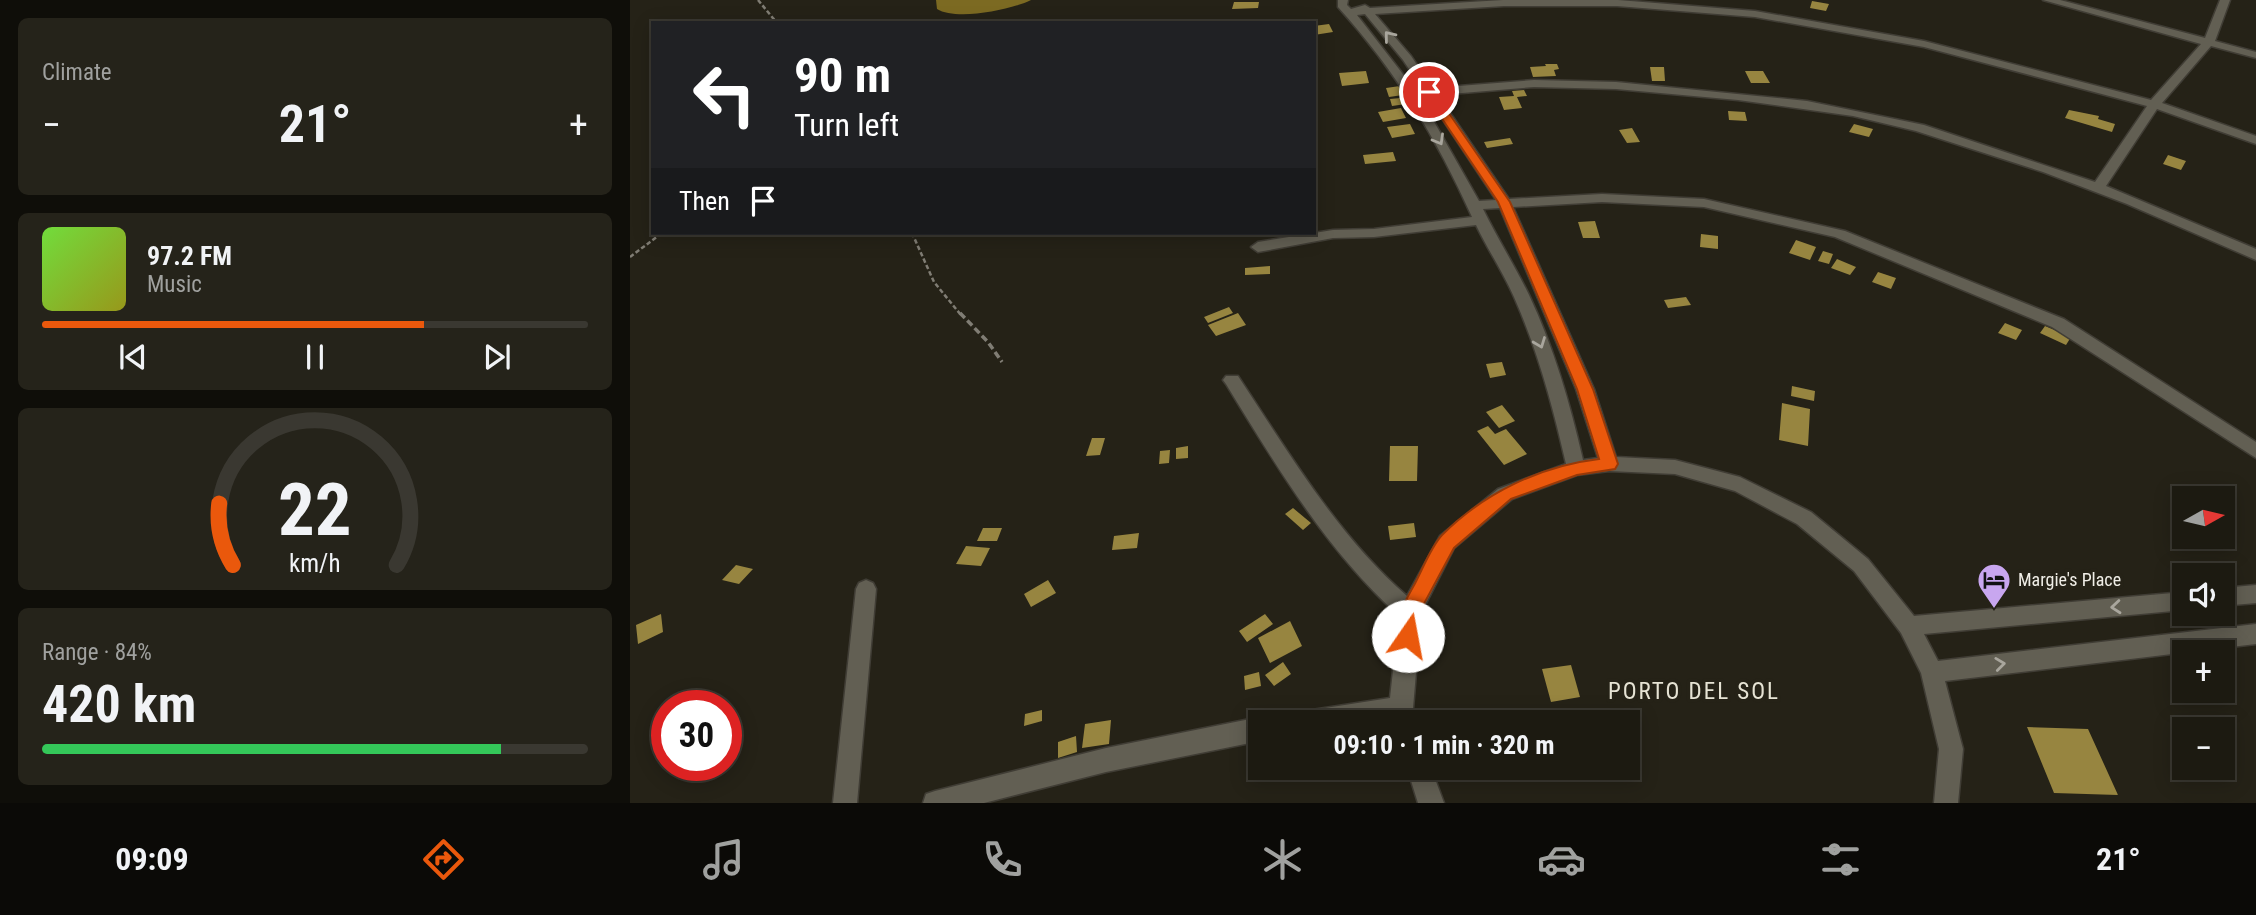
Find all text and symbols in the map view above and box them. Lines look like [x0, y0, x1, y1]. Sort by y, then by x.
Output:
one-way arrow [1385, 31, 1397, 44]
text: 90 m [794, 47, 891, 104]
icon: left [679, 49, 770, 140]
text: Climate [42, 59, 112, 86]
pin [1399, 62, 1459, 122]
icon: arrive [1410, 73, 1448, 111]
text: 21° [279, 94, 351, 155]
text: − [42, 103, 61, 147]
text: + [569, 103, 588, 147]
text: Turn left [794, 106, 899, 144]
one-way arrow [1431, 132, 1444, 145]
icon: arrive [744, 182, 782, 220]
text: Then [679, 186, 730, 216]
text: 97.2 FM [147, 241, 232, 271]
text: Music [147, 271, 202, 298]
one-way arrow [1531, 336, 1545, 348]
icon: previous [114, 338, 152, 376]
icon: pause [296, 338, 334, 376]
icon: next [478, 338, 516, 376]
text: 22 [278, 467, 352, 553]
north arrow [2172, 486, 2235, 550]
map controls [2172, 486, 2235, 780]
text: km/h [289, 549, 341, 578]
hotel icon: Margie's Place [1975, 561, 2013, 610]
button: sound [2172, 563, 2235, 626]
place label: Margie's Place [2018, 569, 2121, 590]
position arrow [1371, 599, 1445, 673]
one-way arrow [2110, 599, 2121, 614]
text: Range · 84% [42, 639, 152, 666]
button: + [2172, 640, 2235, 703]
one-way arrow [1994, 657, 2006, 672]
text: 420 km [42, 674, 196, 735]
district label: PORTO DEL SOL [1608, 678, 1780, 705]
speed limit sign: 30 [651, 690, 742, 781]
button: − [2172, 717, 2235, 780]
text: 09:10 · 1 min · 320 m [1334, 730, 1554, 760]
icon: directions [419, 835, 468, 884]
icon: music [699, 835, 748, 884]
icon: phone [978, 835, 1027, 884]
icon: climate [1258, 835, 1307, 884]
icon: car [1537, 835, 1586, 884]
icon: filters [1816, 835, 1865, 884]
text: 09:09 [115, 840, 189, 878]
text: 21° [2096, 840, 2141, 878]

